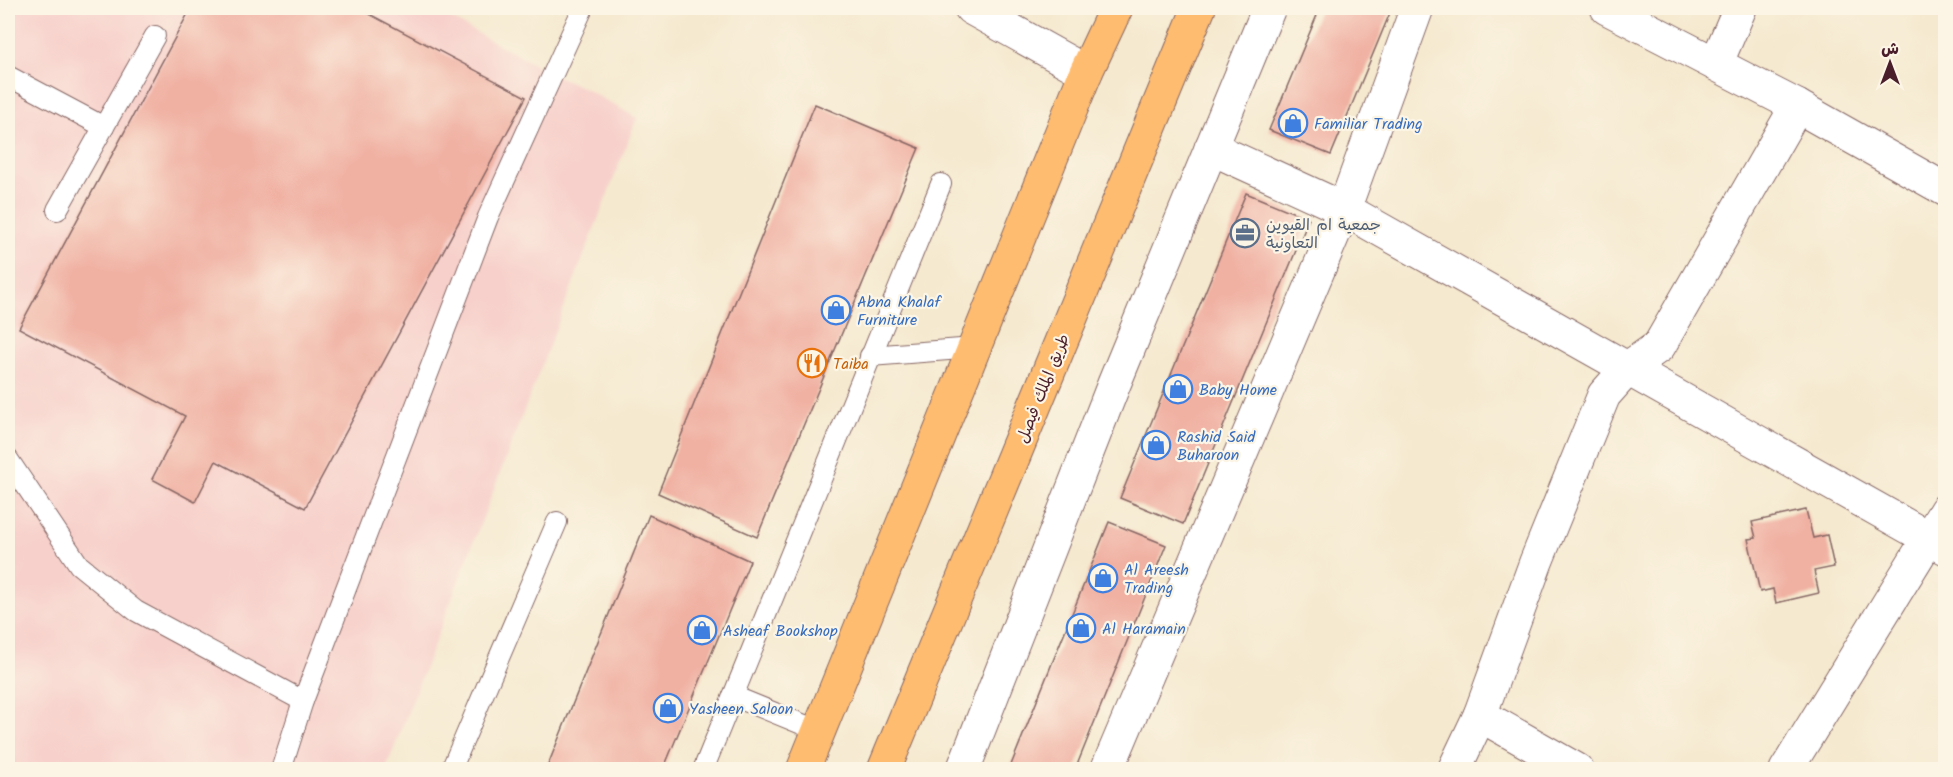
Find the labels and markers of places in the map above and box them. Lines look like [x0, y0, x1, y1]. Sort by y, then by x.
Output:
shop icon: Familiar Trading [1277, 107, 1309, 139]
place label: Familiar Trading [1314, 112, 1423, 137]
place label: جمعية ام القيوين التعاونية [1266, 213, 1381, 256]
office icon: جمعية ام القيوين التعاونية [1229, 217, 1261, 249]
place label: Abna Khalaf Furniture [857, 290, 943, 333]
shop icon: Abna Khalaf Furniture [820, 294, 852, 326]
restaurant icon: Taiba [796, 347, 828, 379]
place label: Taiba [833, 352, 869, 377]
shop icon: Baby Home [1162, 373, 1194, 405]
place label: Baby Home [1199, 378, 1277, 403]
place label: Rashid Said Buharoon [1177, 425, 1256, 468]
shop icon: Rashid Said Buharoon [1140, 429, 1172, 461]
place label: Al Areesh Trading [1124, 558, 1189, 601]
shop icon: Al Areesh Trading [1087, 562, 1119, 594]
shop icon: Al Haramain [1065, 612, 1097, 644]
shop icon: Asheaf Bookshop [686, 614, 718, 646]
place label: Al Haramain [1102, 617, 1186, 642]
place label: Asheaf Bookshop [723, 619, 838, 644]
shop icon: Yasheen Saloon [652, 692, 684, 724]
place label: Yasheen Saloon [689, 697, 793, 722]

